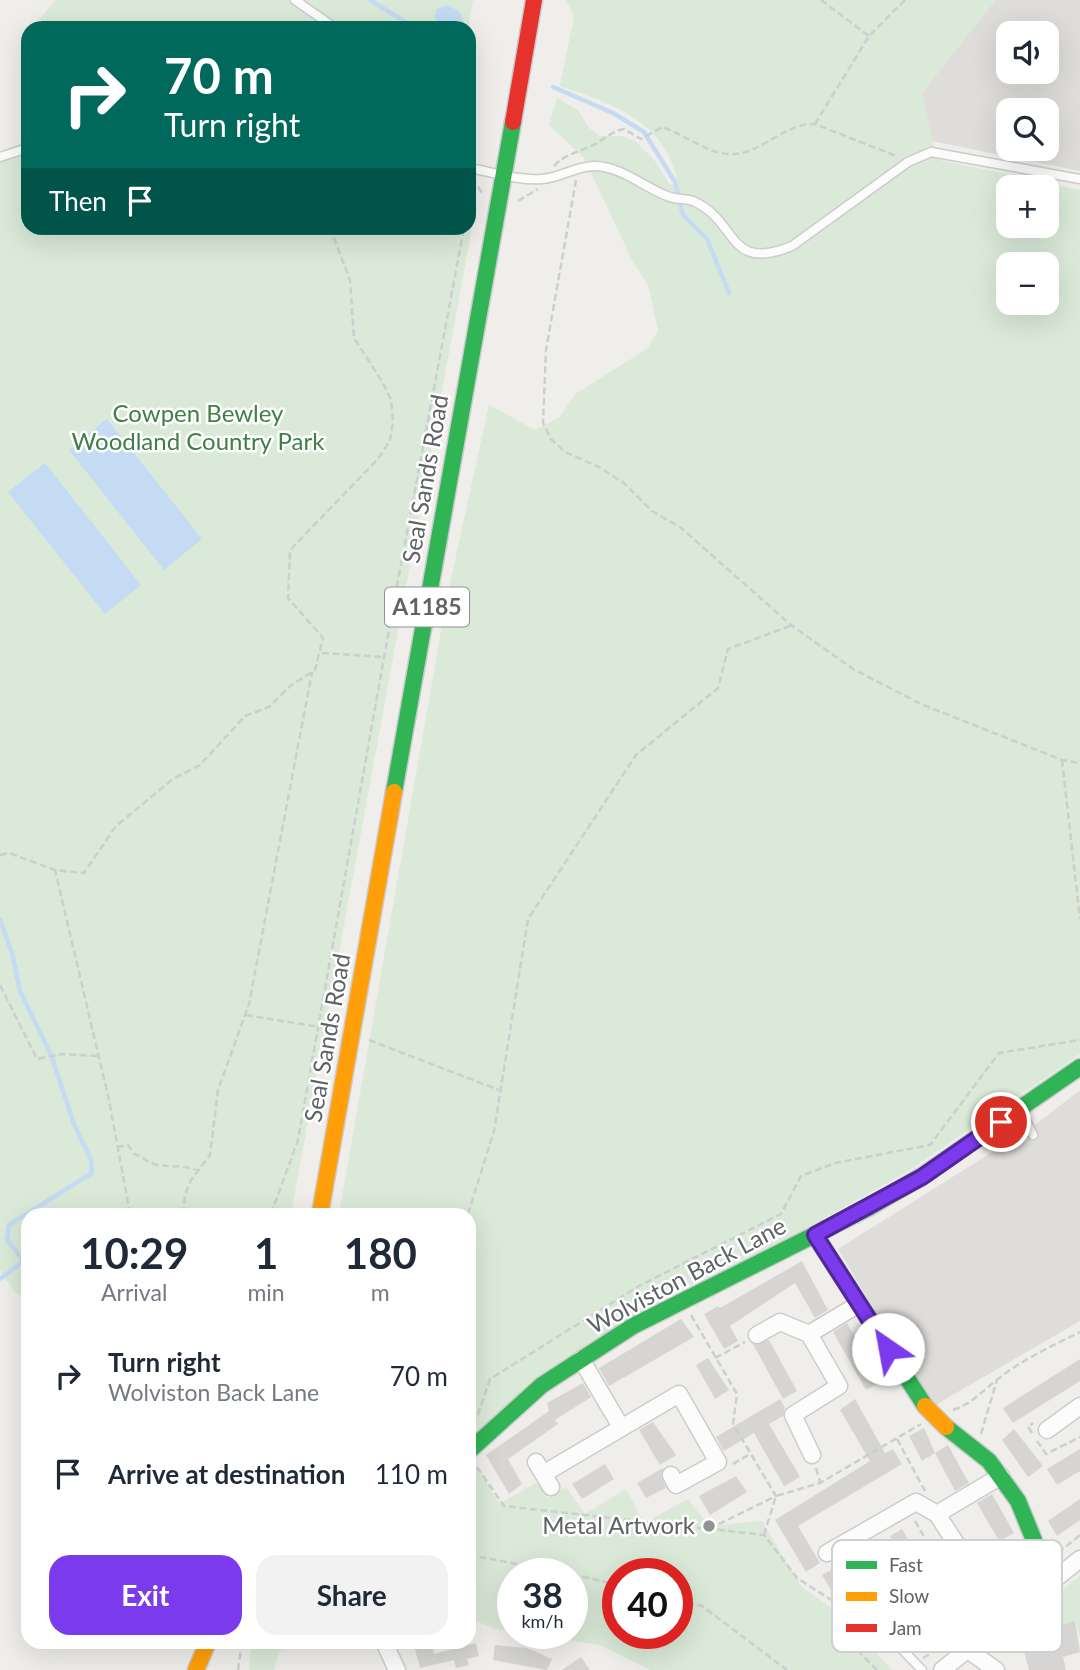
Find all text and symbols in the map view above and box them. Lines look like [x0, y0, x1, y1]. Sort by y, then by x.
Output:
map controls [996, 21, 1059, 315]
button: sound [996, 21, 1059, 84]
text: 70 m [164, 46, 274, 104]
icon: right [49, 49, 140, 140]
button: search [996, 98, 1059, 161]
text: Turn right [164, 105, 300, 144]
button: + [996, 175, 1059, 238]
icon: arrive [121, 182, 159, 220]
text: Then [49, 185, 107, 217]
button: − [996, 252, 1059, 315]
street label: Seal Sands Road [395, 392, 454, 565]
park label: Cowpen Bewley Woodland Country Park [72, 398, 325, 455]
road number: A1185 [385, 587, 469, 626]
street label: Seal Sands Road [297, 951, 356, 1124]
pin [971, 1092, 1031, 1152]
icon: arrive [982, 1103, 1020, 1141]
street label: Wolviston Back Lane [582, 1210, 790, 1339]
text: 10:29 [80, 1228, 188, 1278]
text: 1 [254, 1228, 278, 1278]
text: 180 [344, 1228, 417, 1278]
text: Arrival [101, 1278, 167, 1306]
text: min [247, 1278, 285, 1306]
text: m [371, 1278, 390, 1306]
position arrow [851, 1312, 925, 1386]
text: Turn right [108, 1346, 221, 1378]
icon: right [49, 1357, 87, 1395]
text: 70 m [390, 1360, 448, 1392]
text: Wolviston Back Lane [108, 1378, 319, 1406]
icon: arrive [49, 1455, 87, 1493]
text: Arrive at destination [108, 1458, 345, 1490]
text: 110 m [375, 1458, 448, 1490]
place label: Metal Artwork [542, 1510, 696, 1539]
marker: Metal Artwork [701, 1518, 717, 1534]
legend [832, 1540, 1062, 1652]
text: Fast [889, 1553, 923, 1576]
button: Exit [49, 1555, 242, 1635]
button: Share [256, 1555, 448, 1635]
speed limit sign: 40 [602, 1558, 693, 1649]
text: 38 [522, 1573, 563, 1615]
text: Slow [889, 1584, 929, 1607]
text: km/h [521, 1610, 564, 1632]
text: Jam [889, 1616, 922, 1639]

